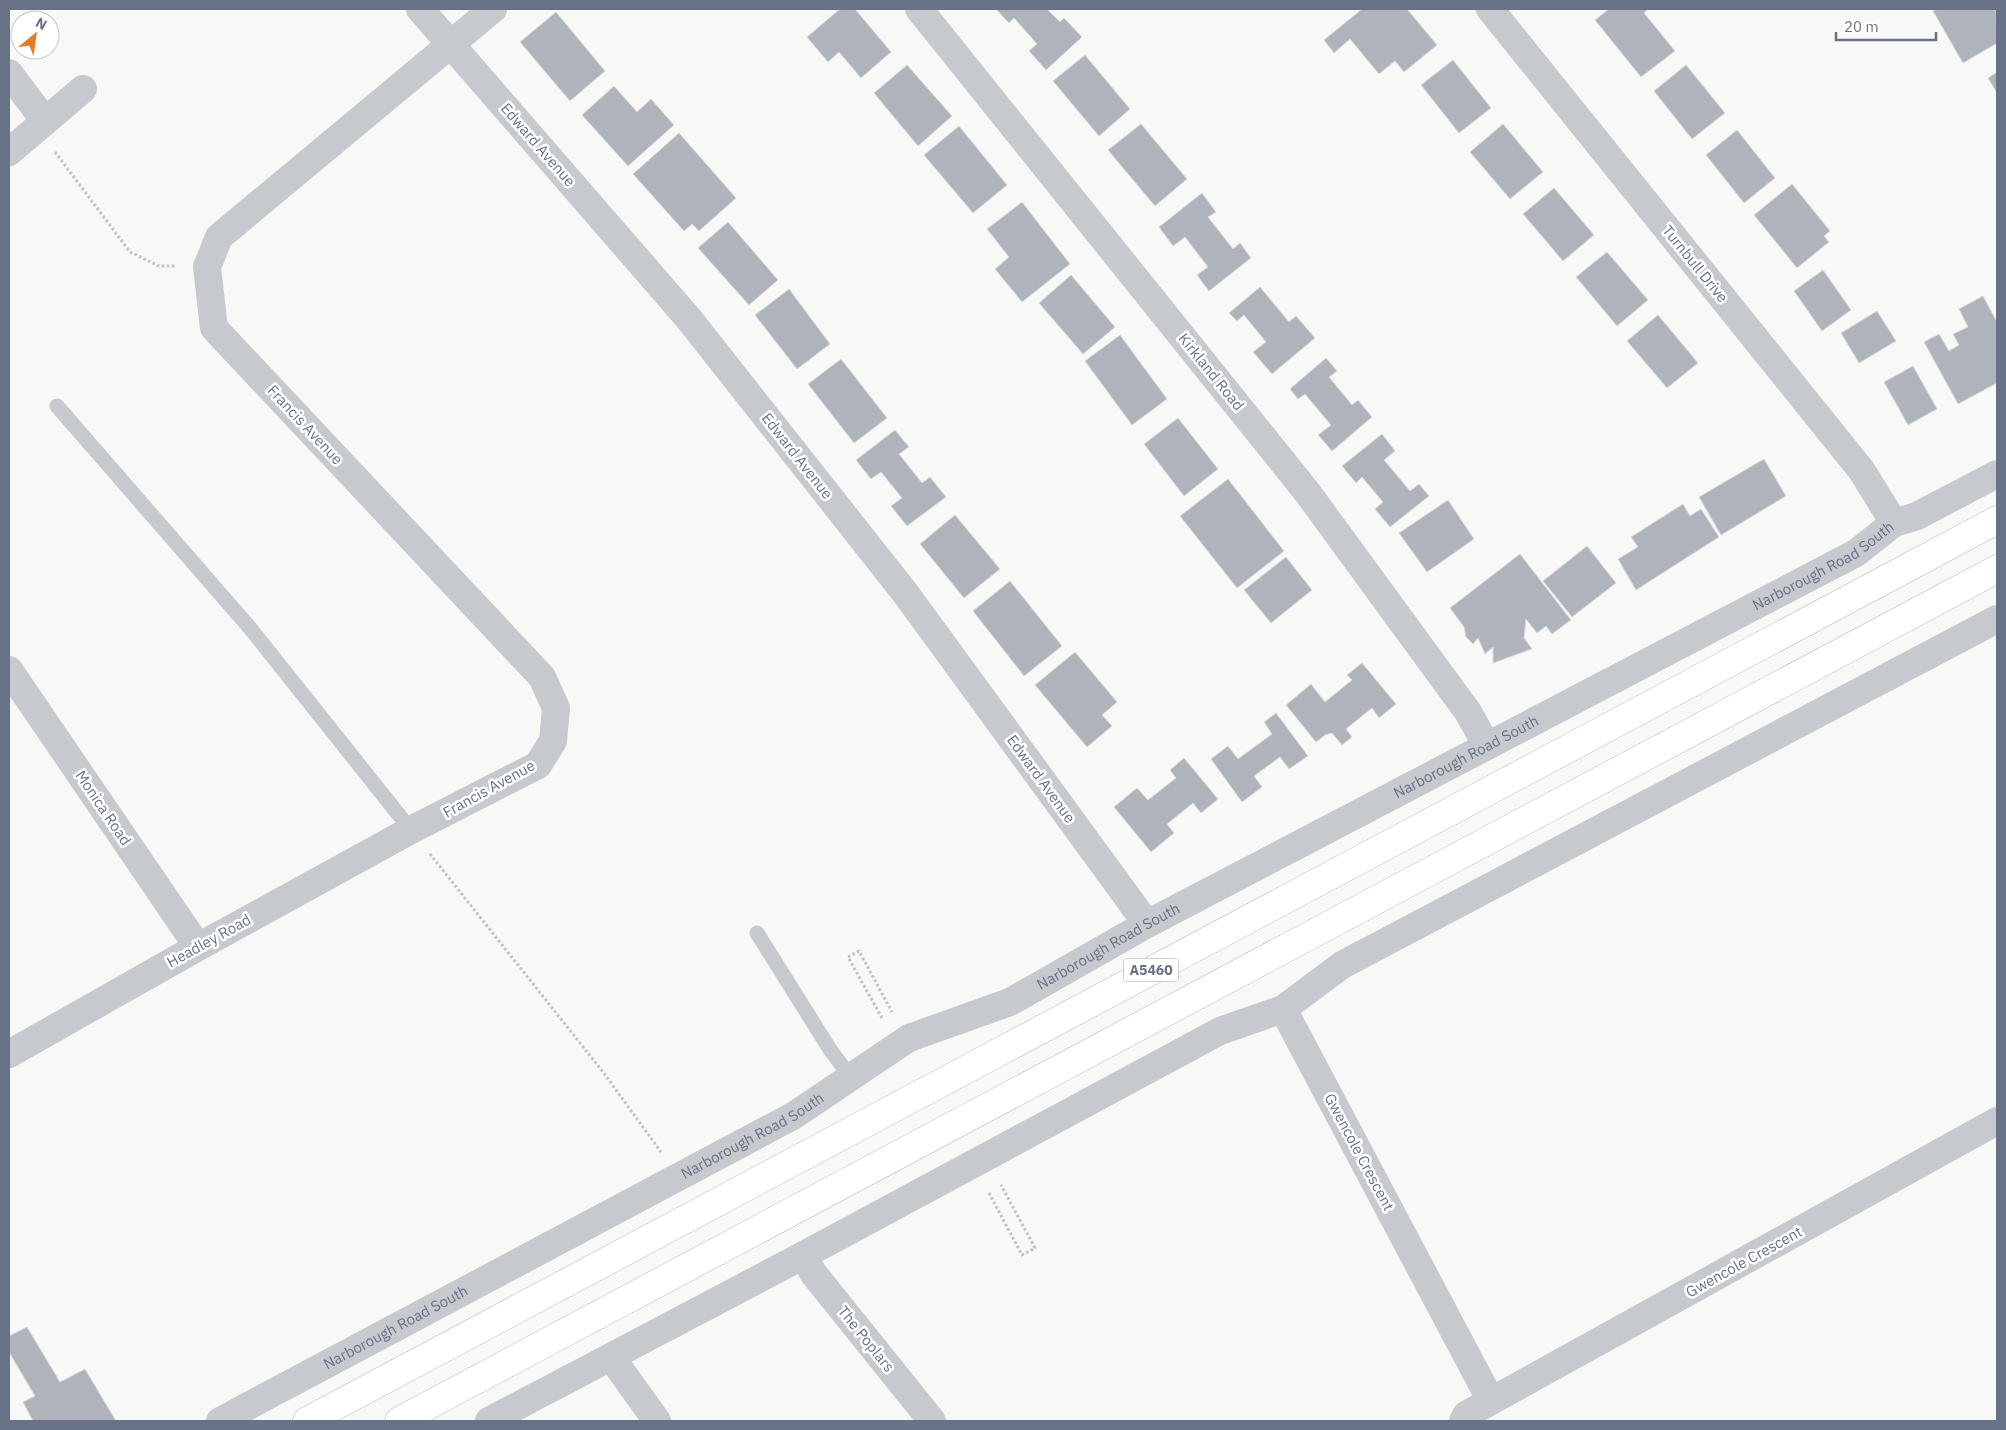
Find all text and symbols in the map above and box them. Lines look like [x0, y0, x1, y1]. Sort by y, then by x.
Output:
north arrow [10, 10, 60, 60]
scale bar [1836, 10, 1936, 42]
text: N [33, 13, 50, 34]
text: 20 m [1844, 17, 1879, 36]
street label: Edward Avenue [497, 99, 580, 190]
street label: Turnbull Drive [1658, 221, 1732, 306]
street label: Kirkland Road [1174, 329, 1248, 414]
street label: Francis Avenue [264, 381, 347, 469]
street label: Edward Avenue [758, 409, 837, 503]
street label: Narborough Road South [1749, 517, 1897, 615]
street label: Narborough Road South [1390, 711, 1542, 802]
street label: Edward Avenue [1003, 731, 1080, 827]
street label: Francis Avenue [439, 755, 538, 822]
street label: Monica Road [71, 767, 135, 849]
street label: Narborough Road South [1033, 899, 1183, 994]
street label: Headley Road [163, 910, 254, 971]
road number: A5460 [1124, 958, 1178, 982]
street label: Narborough Road South [677, 1088, 827, 1183]
street label: Gwencole Crescent [1321, 1090, 1398, 1214]
street label: Gwencole Crescent [1682, 1222, 1805, 1301]
street label: Narborough Road South [320, 1281, 471, 1373]
street label: The Poplars [834, 1302, 899, 1376]

